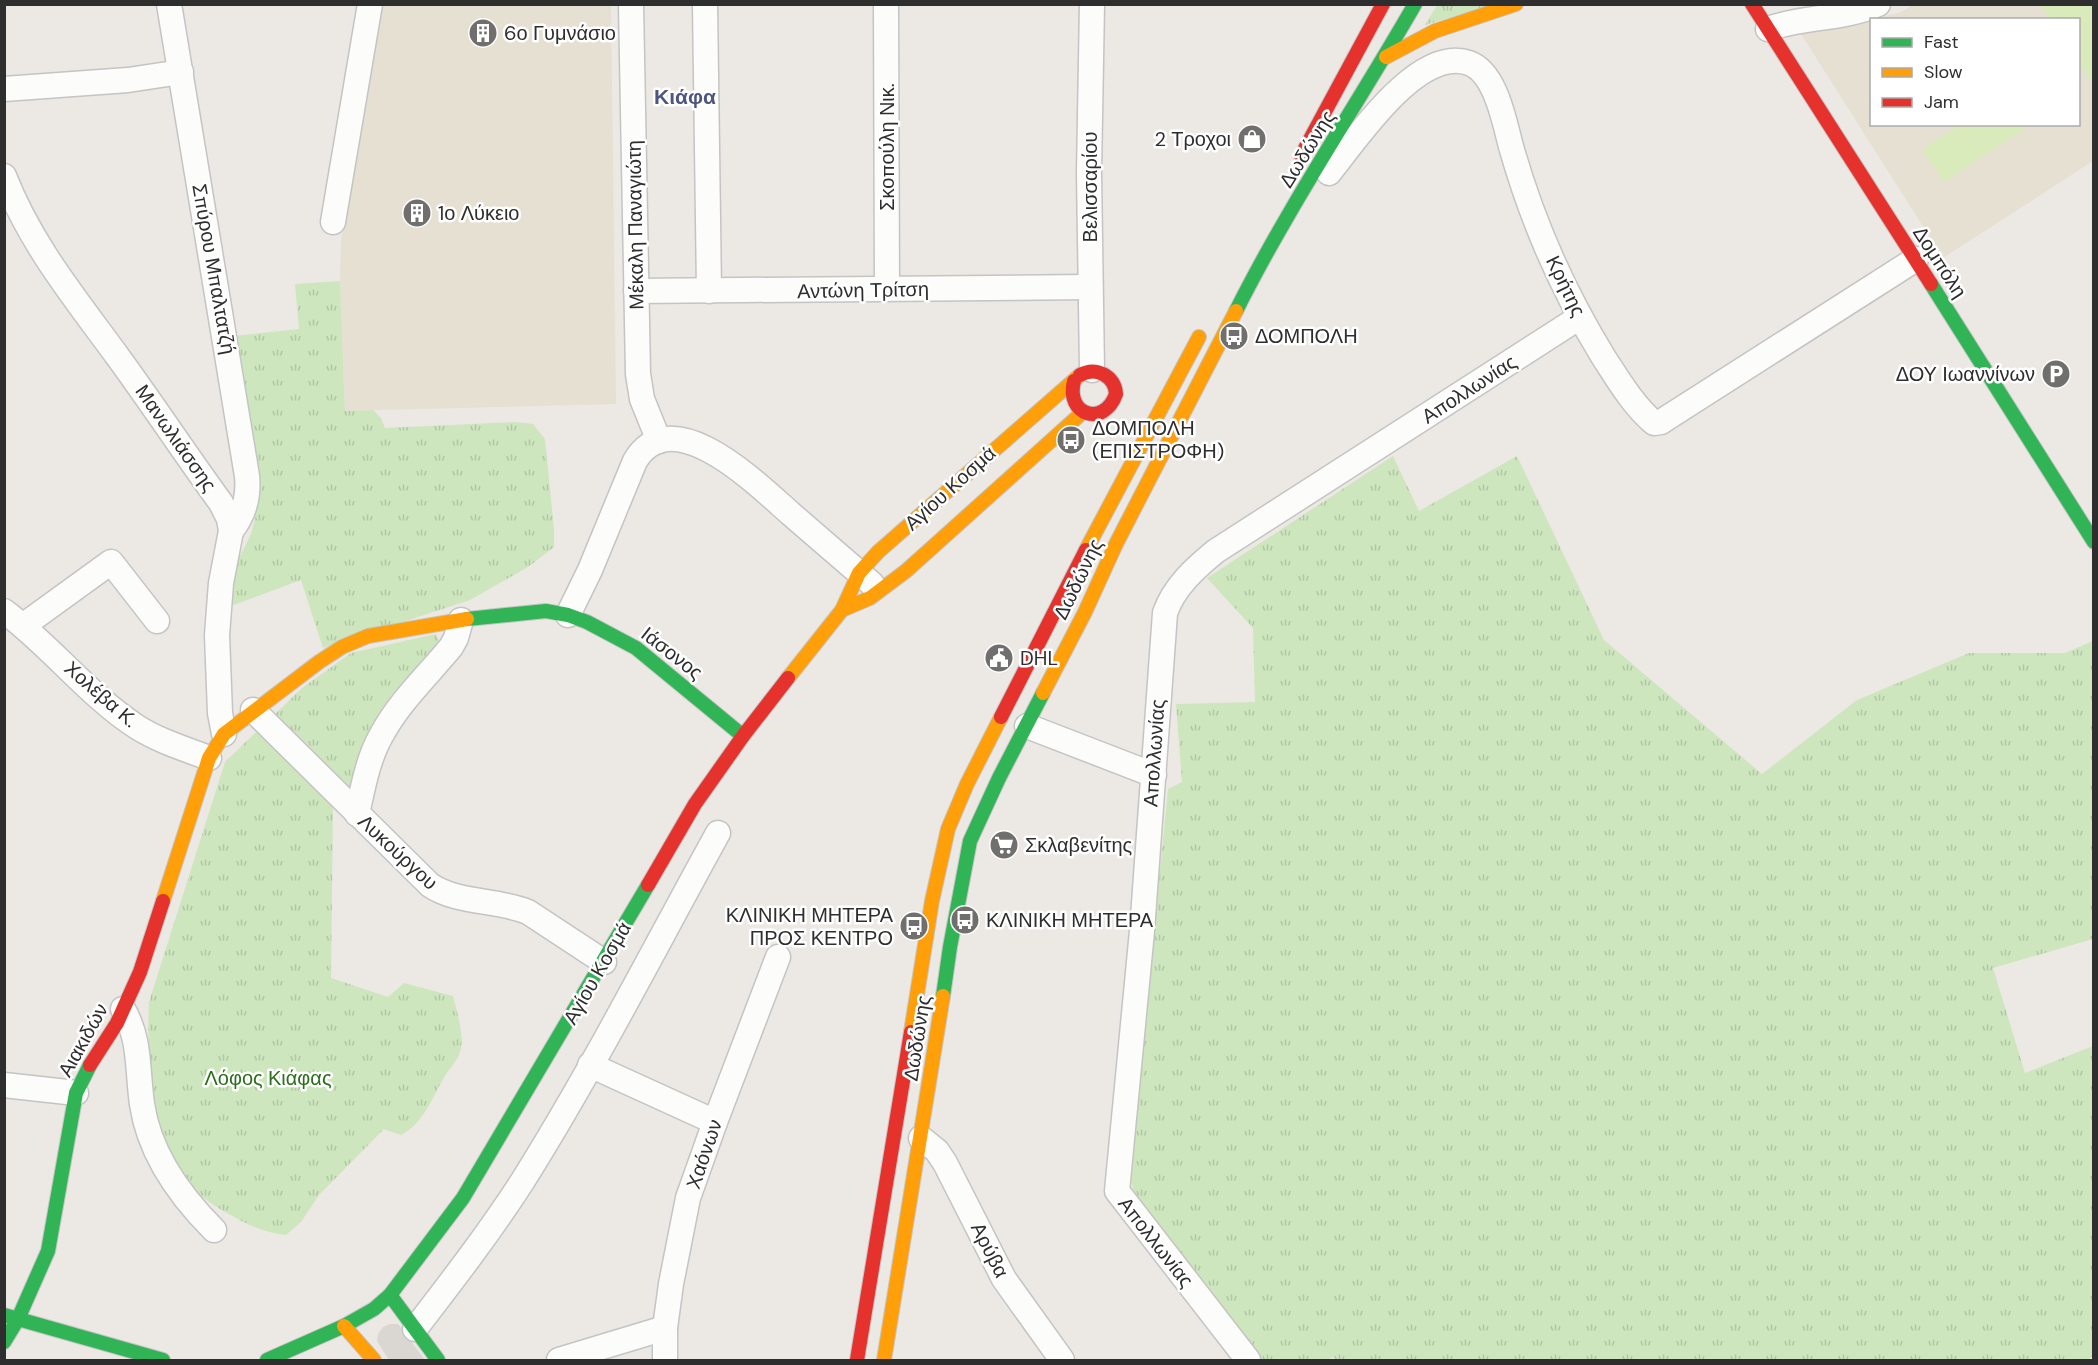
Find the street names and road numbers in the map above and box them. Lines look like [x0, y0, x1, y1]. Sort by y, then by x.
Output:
street label: Σκοπούλη Νικ. [874, 83, 900, 211]
street label: Δωδώνης [1273, 105, 1341, 193]
street label: Βελισσαρίου [1077, 132, 1103, 242]
street label: Μέκαλη Παναγιώτη [621, 140, 649, 310]
street label: Σπύρου Μπαλτατζή [186, 182, 242, 356]
street label: Δομπόλη [1907, 221, 1973, 303]
street label: Κρήτης [1540, 251, 1592, 321]
street label: Αντώνη Τρίτση [797, 276, 929, 304]
street label: Απολλωνίας [1417, 349, 1522, 429]
street label: Μανωλιάσσης [130, 379, 223, 497]
street label: Αγίου Κοσμά [899, 440, 1001, 536]
street label: Δωδώνης [1047, 534, 1109, 624]
street label: Ιάσονος [636, 621, 708, 685]
street label: Χολέβα Κ. [59, 655, 143, 733]
street label: Απολλωνίας [1137, 698, 1171, 808]
street label: Λυκούργου [353, 809, 443, 895]
street label: Αγίου Κοσμά [557, 917, 637, 1029]
street label: Δωδώνης [897, 993, 937, 1083]
street label: Αιακιδών [52, 998, 114, 1082]
street label: Χαόνων [680, 1116, 728, 1192]
street label: Απολλωνίας [1113, 1191, 1200, 1293]
street label: Αρύβα [965, 1218, 1015, 1282]

